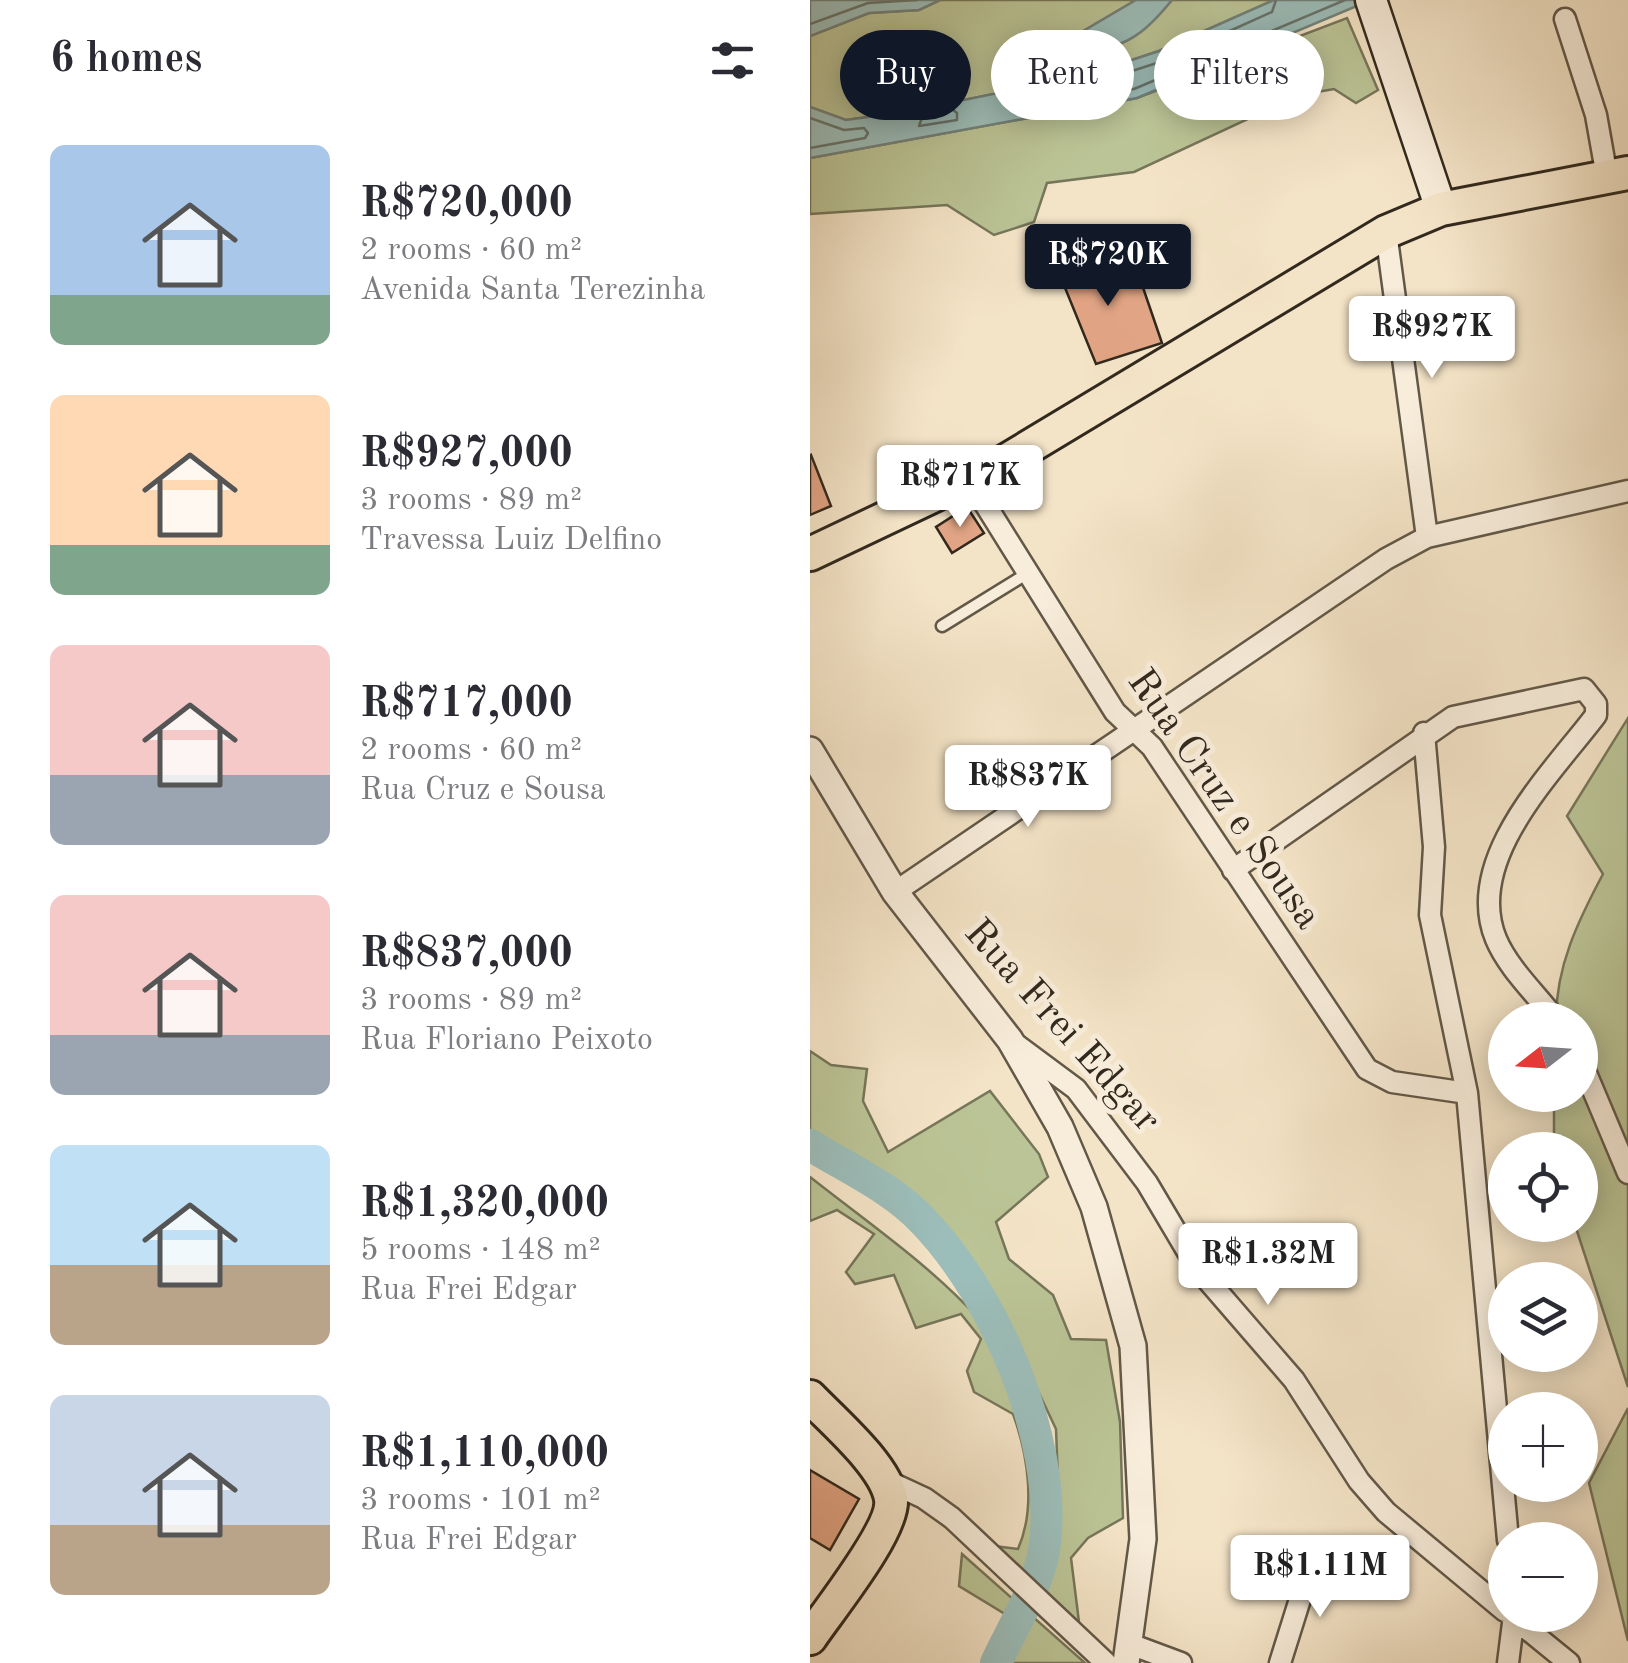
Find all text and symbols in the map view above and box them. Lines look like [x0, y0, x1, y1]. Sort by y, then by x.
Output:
chip: Buy [840, 30, 971, 120]
chip: Rent [991, 30, 1134, 120]
chip: Filters [1154, 30, 1324, 120]
icon: filters [705, 33, 760, 88]
text: 6 homes [50, 39, 202, 81]
text: R$720,000 [360, 184, 573, 226]
icon: home [130, 185, 250, 305]
pin: R$720K [1027, 224, 1189, 309]
text: 2 rooms · 60 m² [360, 235, 582, 267]
text: R$720K [1047, 240, 1169, 272]
text: Avenida Santa Terezinha [360, 275, 705, 307]
pin: R$927K [1351, 296, 1513, 381]
text: R$927K [1371, 312, 1493, 344]
text: R$927,000 [360, 434, 573, 476]
icon: home [130, 435, 250, 555]
pin: R$717K [879, 445, 1041, 530]
text: R$717K [899, 461, 1021, 493]
text: 3 rooms · 89 m² [360, 485, 582, 517]
text: Travessa Luiz Delfino [360, 525, 662, 557]
street label: Rua Cruz e Sousa [1119, 663, 1328, 937]
text: R$717,000 [360, 684, 573, 726]
icon: home [130, 685, 250, 805]
text: 2 rooms · 60 m² [360, 735, 582, 767]
pin: R$837K [947, 745, 1109, 830]
text: R$837K [967, 761, 1089, 793]
text: Rua Cruz e Sousa [360, 775, 606, 807]
street label: Rua Frei Edgar [955, 913, 1167, 1141]
text: R$837,000 [360, 934, 573, 976]
icon: home [130, 935, 250, 1055]
text: 3 rooms · 89 m² [360, 985, 582, 1017]
north arrow [1488, 1002, 1598, 1112]
map controls [1488, 1002, 1598, 1632]
text: Rua Floriano Peixoto [360, 1025, 653, 1057]
button: locate [1488, 1132, 1598, 1242]
text: R$1,320,000 [360, 1184, 609, 1226]
icon: home [130, 1185, 250, 1305]
pin: R$1.32M [1176, 1223, 1360, 1308]
text: 5 rooms · 148 m² [360, 1235, 601, 1267]
text: R$1.32M [1200, 1239, 1336, 1271]
button: layers [1488, 1262, 1598, 1372]
text: Rua Frei Edgar [360, 1275, 577, 1307]
button: + [1488, 1392, 1598, 1502]
text: R$1,110,000 [360, 1434, 609, 1476]
icon: home [130, 1435, 250, 1555]
text: 3 rooms · 101 m² [360, 1485, 601, 1517]
button: − [1488, 1522, 1598, 1632]
text: Rua Frei Edgar [360, 1525, 577, 1557]
pin: R$1.11M [1228, 1535, 1412, 1620]
text: R$1.11M [1252, 1551, 1388, 1583]

